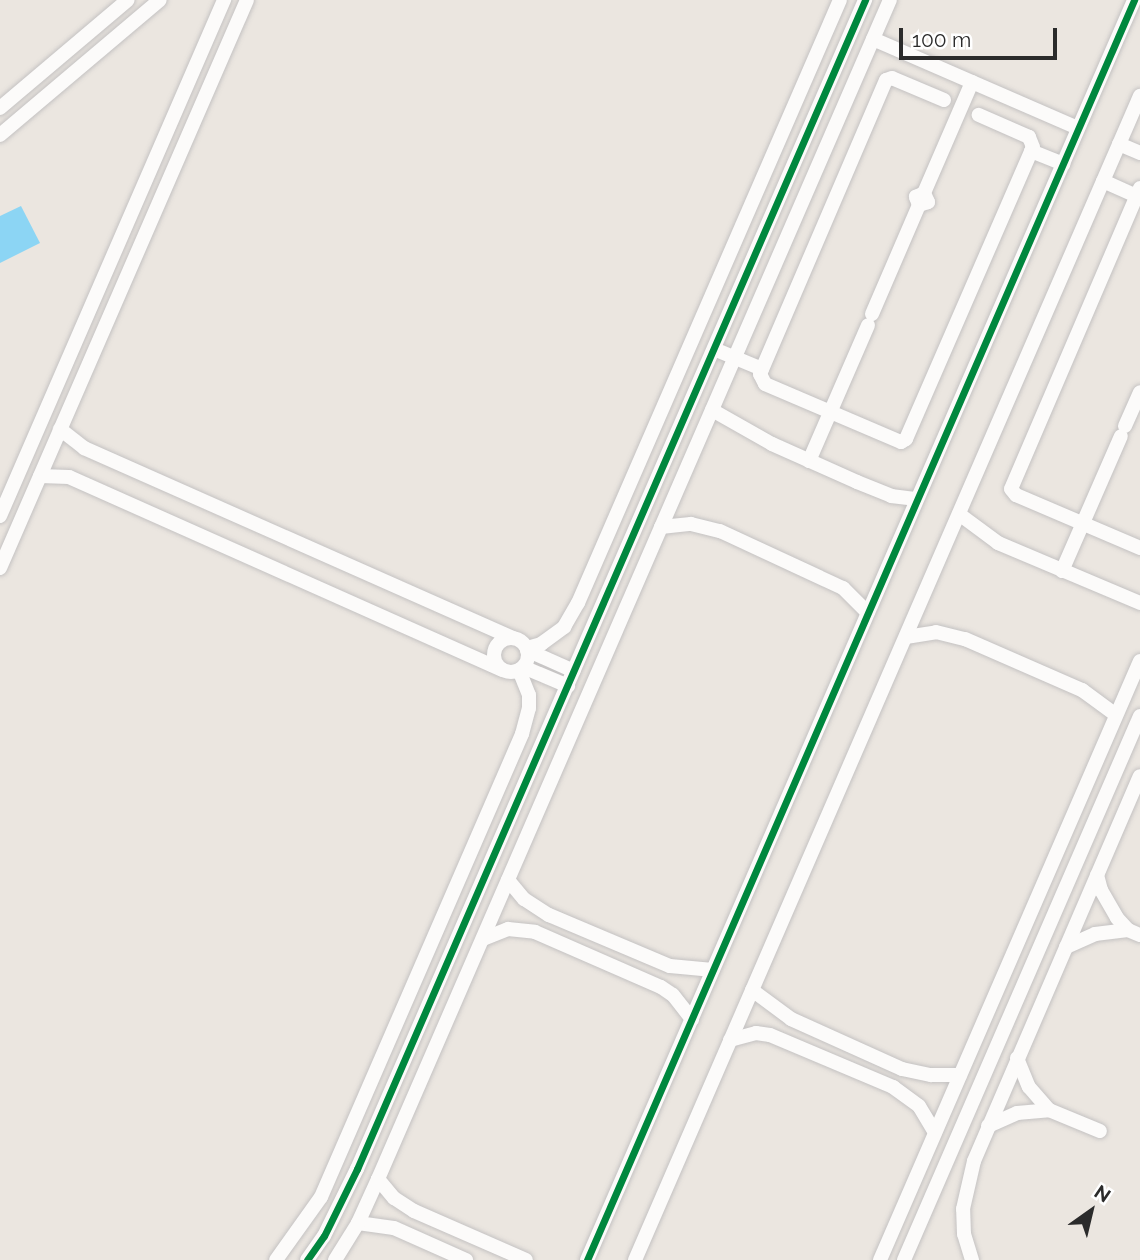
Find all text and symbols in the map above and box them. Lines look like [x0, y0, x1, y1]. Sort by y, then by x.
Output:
scale bar [902, 14, 1060, 58]
text: 100 m [912, 27, 971, 52]
north arrow [1056, 1176, 1126, 1246]
text: N [1091, 1180, 1115, 1207]

